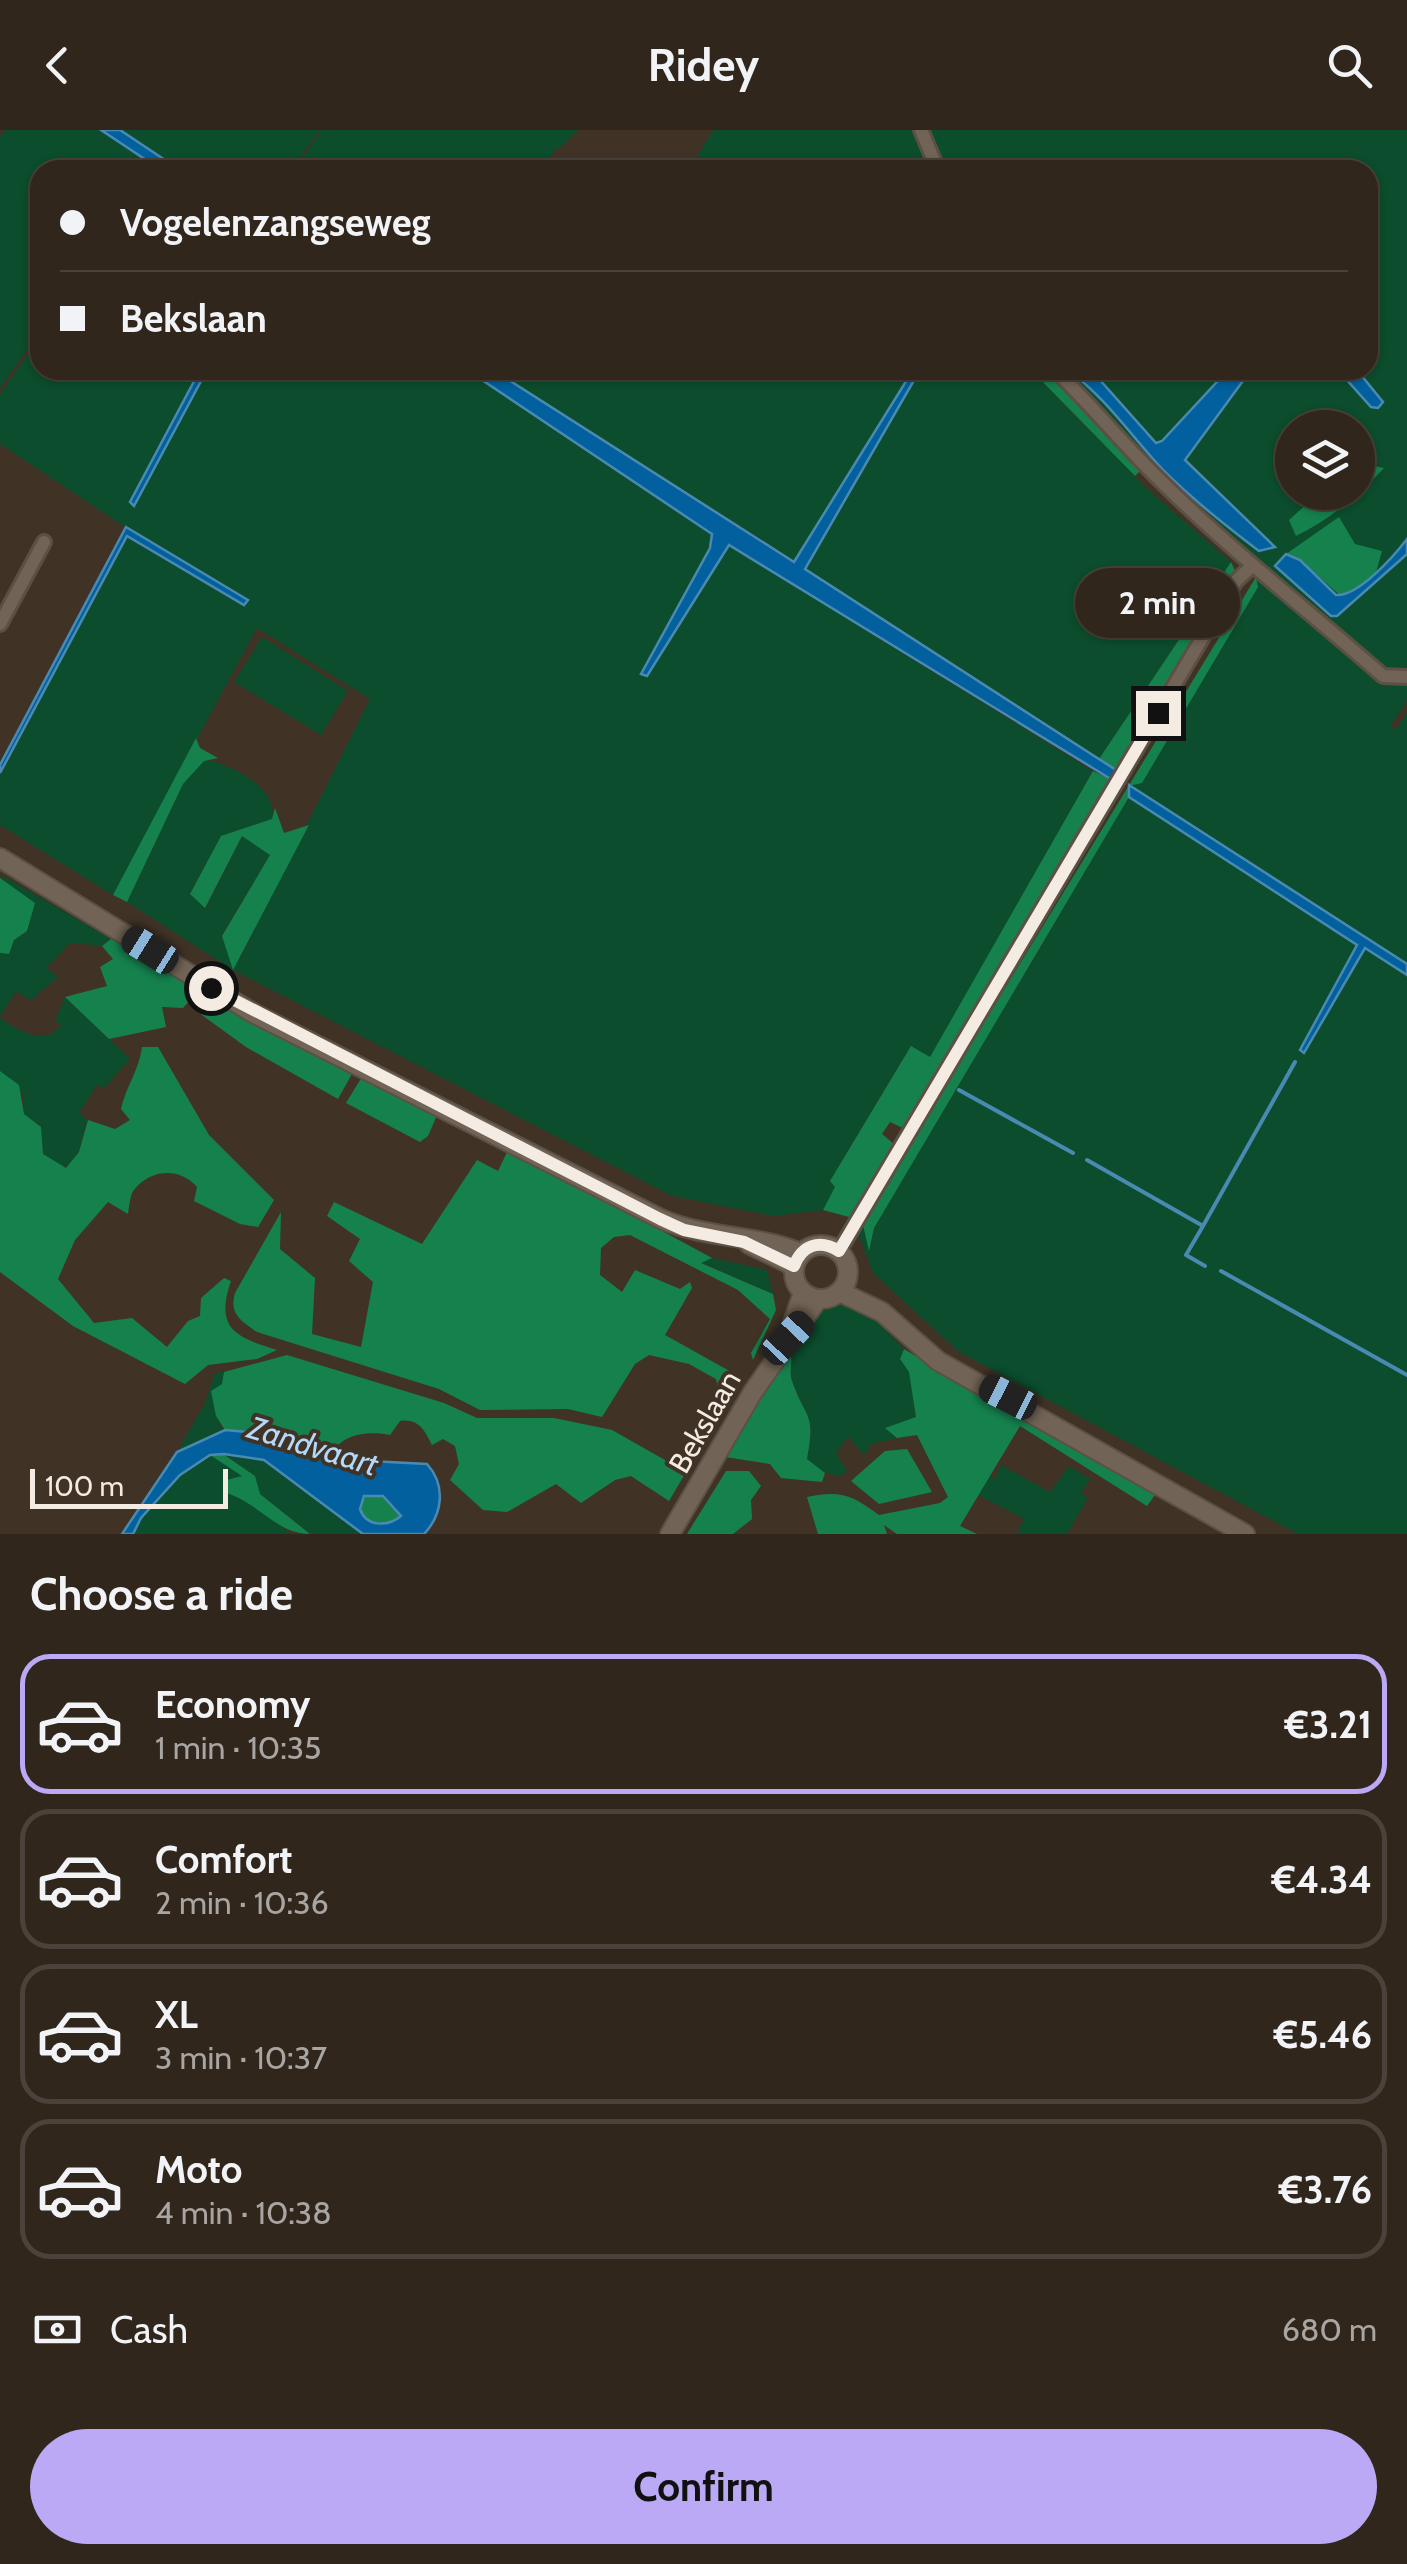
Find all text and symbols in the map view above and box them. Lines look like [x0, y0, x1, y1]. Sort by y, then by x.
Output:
icon: back [30, 38, 85, 93]
text: Ridey [648, 38, 759, 92]
icon: search [1322, 38, 1377, 93]
text: Vogelenzangseweg [120, 199, 431, 246]
text: Bekslaan [120, 295, 267, 342]
map controls [1275, 410, 1375, 510]
button: layers [1275, 410, 1375, 510]
callout: 2 min [1076, 568, 1240, 638]
text: 2 min [1119, 583, 1196, 622]
route end [1136, 691, 1181, 736]
car [117, 921, 183, 979]
route start [189, 966, 234, 1011]
car [757, 1306, 819, 1370]
street label: Bekslaan [661, 1364, 749, 1479]
car [974, 1370, 1042, 1424]
water label: Zandvaart [241, 1407, 384, 1484]
scale bar [30, 1464, 228, 1508]
text: 100 m [45, 1469, 124, 1503]
text: Choose a ride [30, 1567, 293, 1621]
icon: car [35, 1679, 125, 1769]
text: Economy [155, 1681, 310, 1728]
text: €3.21 [1285, 1701, 1372, 1748]
text: 1 min · 10:35 [155, 1728, 321, 1767]
icon: car [35, 1834, 125, 1924]
text: Comfort [155, 1836, 292, 1883]
text: €4.34 [1272, 1856, 1372, 1903]
text: 2 min · 10:36 [155, 1883, 329, 1922]
icon: car [35, 1989, 125, 2079]
text: XL [155, 1991, 198, 2038]
text: €5.46 [1274, 2011, 1372, 2058]
text: 3 min · 10:37 [155, 2038, 327, 2077]
icon: car [35, 2144, 125, 2234]
text: Moto [155, 2146, 242, 2193]
text: €3.76 [1279, 2166, 1372, 2213]
text: 4 min · 10:38 [155, 2193, 332, 2232]
icon: cash [30, 2302, 85, 2357]
text: Cash [110, 2306, 188, 2353]
text: 680 m [1282, 2310, 1377, 2349]
button: Confirm [30, 2429, 1377, 2544]

